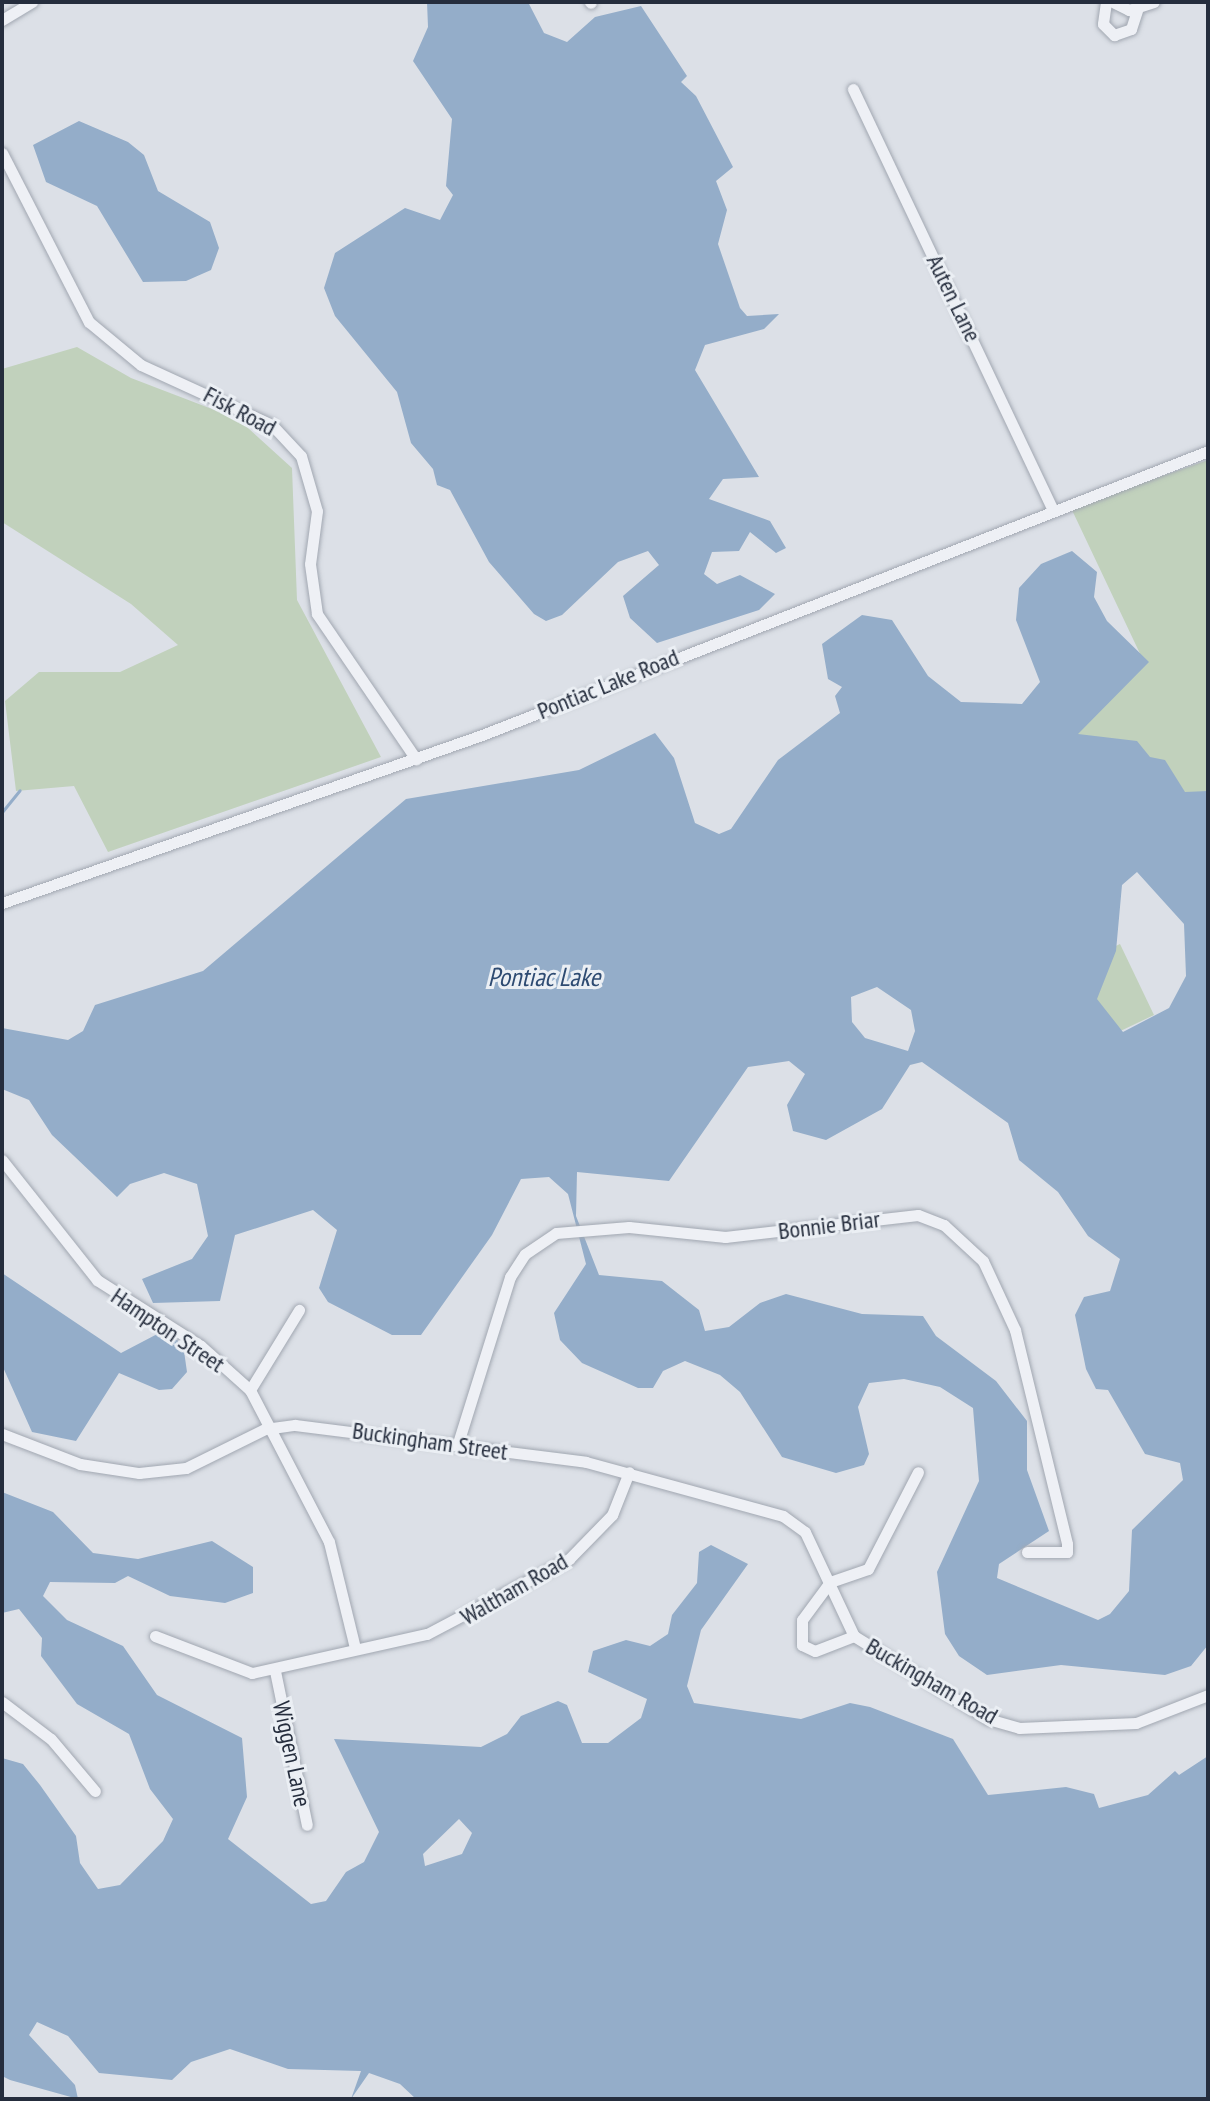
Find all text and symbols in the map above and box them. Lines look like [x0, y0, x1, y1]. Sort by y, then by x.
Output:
street label: Auten Lane [921, 250, 987, 346]
street label: Fisk Road [199, 380, 281, 442]
street label: Pontiac Lake Road [533, 642, 683, 726]
water label: Pontiac Lake [488, 961, 600, 993]
street label: Bonnie Briar [777, 1204, 881, 1246]
street label: Hampton Street [106, 1282, 230, 1378]
street label: Buckingham Street [351, 1416, 509, 1466]
street label: Waltham Road [455, 1547, 573, 1631]
street label: Buckingham Road [861, 1632, 1003, 1730]
street label: Wiggen Lane [267, 1699, 317, 1809]

